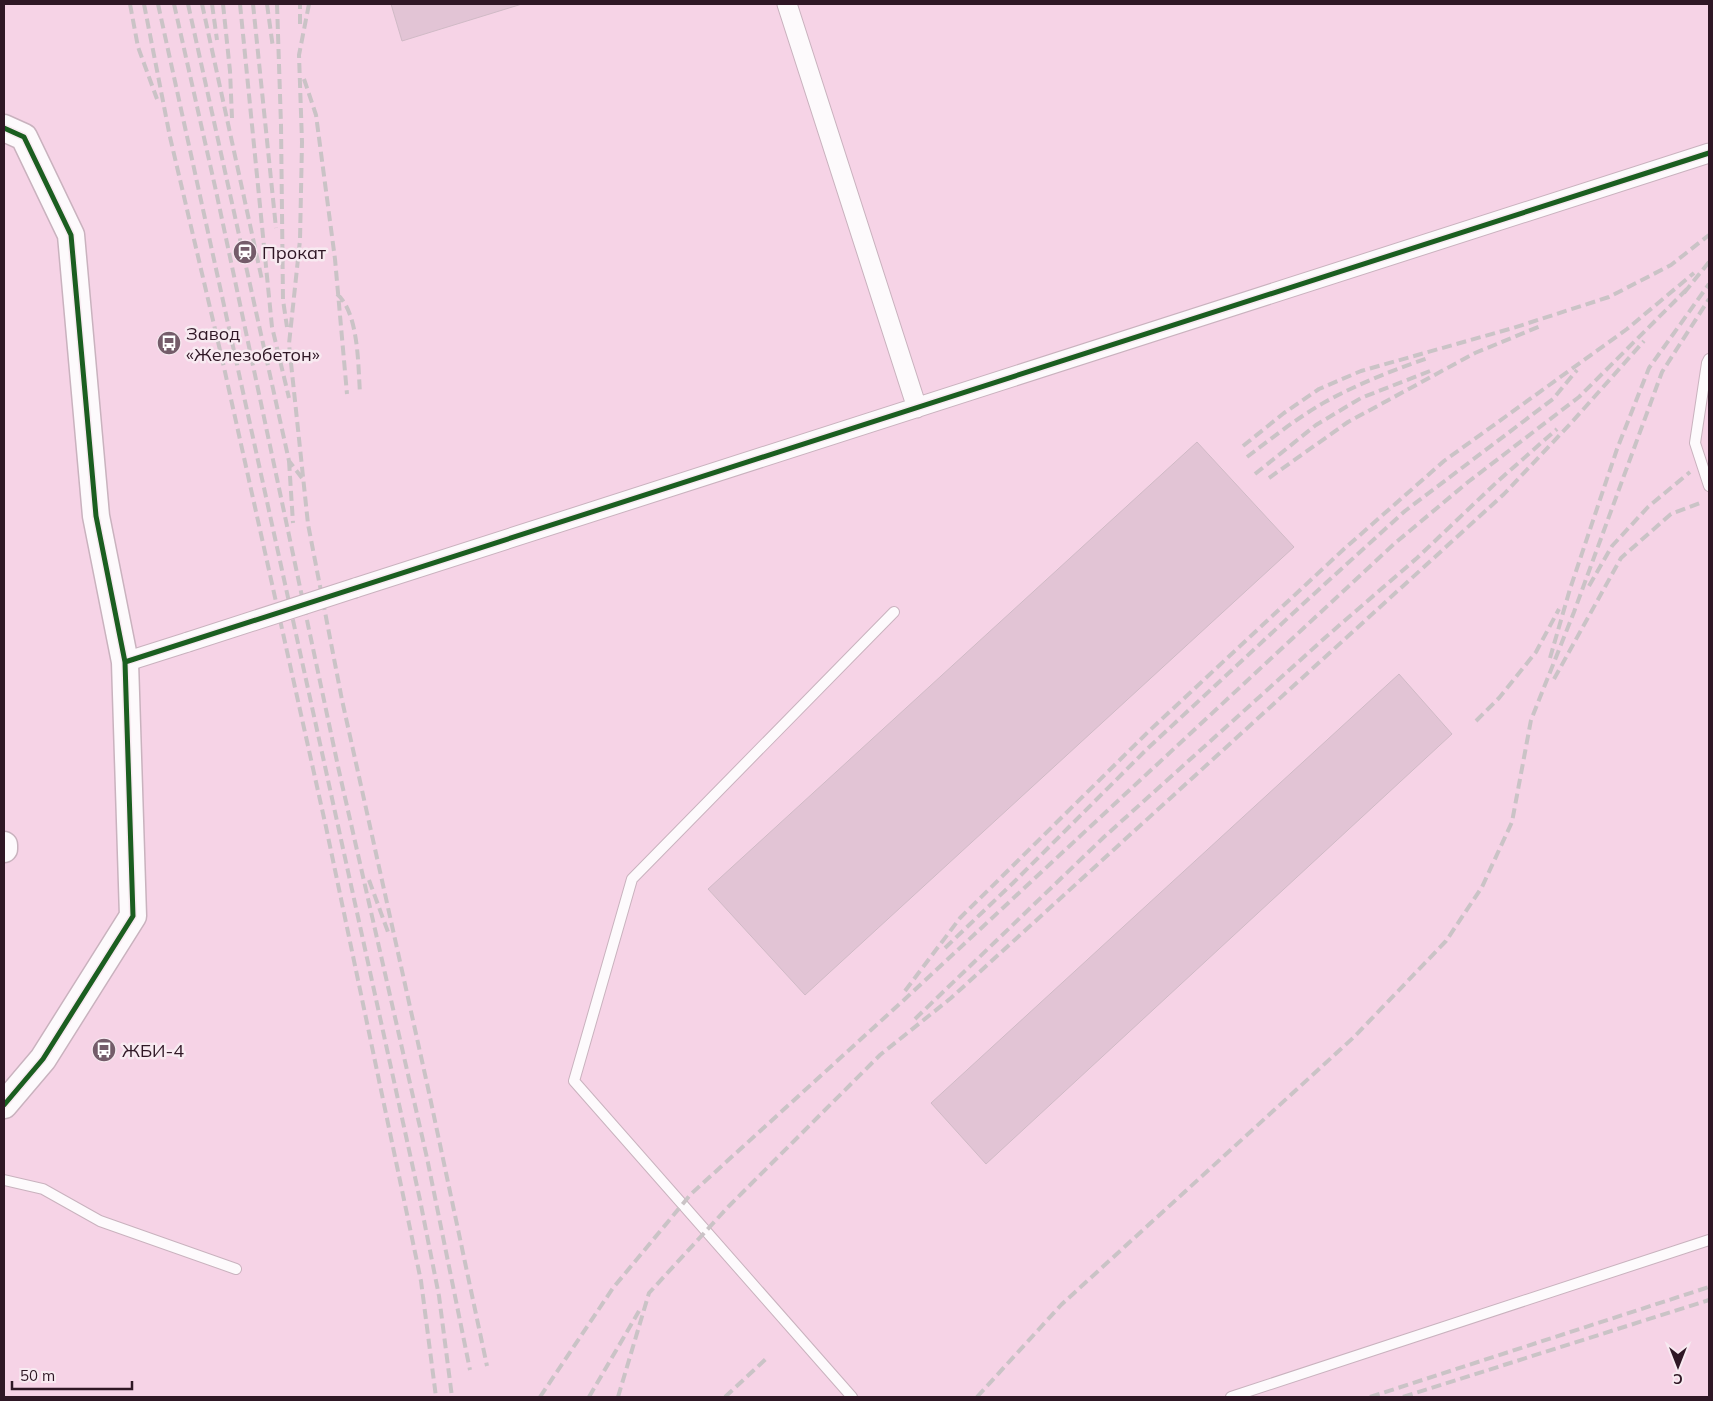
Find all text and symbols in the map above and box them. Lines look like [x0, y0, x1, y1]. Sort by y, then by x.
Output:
station icon: Прокат [232, 239, 258, 265]
place label: Прокат [262, 241, 327, 264]
place label: Завод «Железобетон» [186, 322, 320, 366]
bus stop icon: Завод «Железобетон» [156, 330, 182, 356]
bus stop icon: ЖБИ-4 [91, 1037, 117, 1063]
place label: ЖБИ-4 [122, 1039, 184, 1062]
north arrow [1653, 1341, 1703, 1391]
scale bar [12, 1358, 132, 1390]
text: 50 m [20, 1366, 55, 1385]
text: С [1673, 1370, 1683, 1388]

